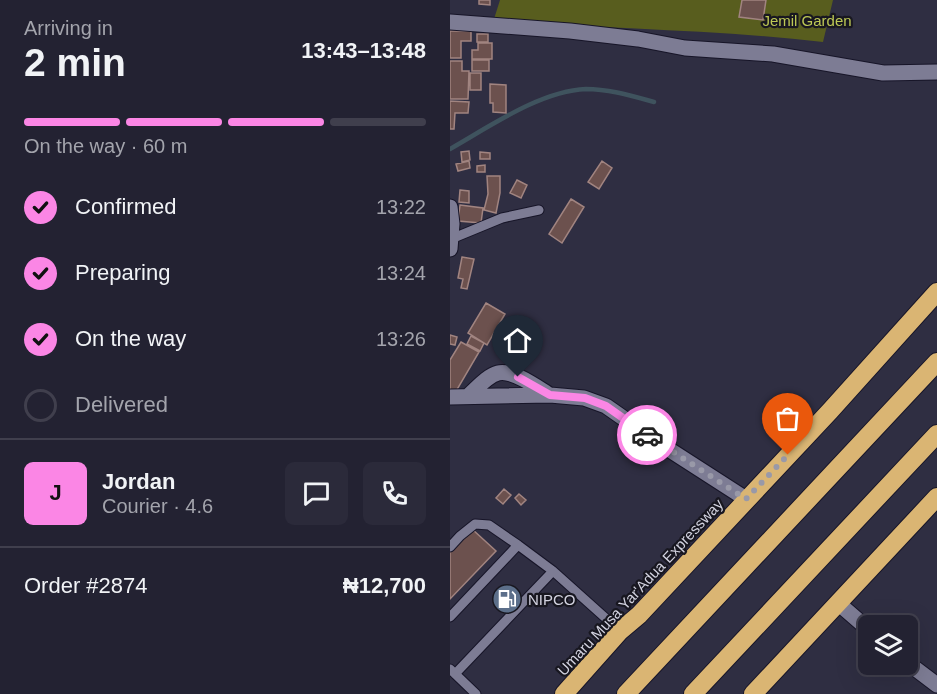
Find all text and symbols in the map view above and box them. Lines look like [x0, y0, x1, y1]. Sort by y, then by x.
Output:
park label: Jemil Garden [762, 12, 852, 29]
text: Arriving in [24, 17, 113, 39]
text: 13:43–13:48 [301, 38, 426, 63]
text: 2 min [24, 41, 126, 84]
text: On the way · 60 m [24, 135, 187, 157]
icon: check [24, 191, 57, 224]
text: Confirmed [75, 194, 176, 219]
text: 13:22 [376, 196, 426, 218]
icon: check [24, 257, 57, 290]
text: Preparing [75, 260, 170, 285]
text: 13:24 [376, 262, 426, 284]
pin [492, 315, 543, 377]
icon: check [24, 323, 57, 356]
icon: home [501, 324, 534, 357]
text: On the way [75, 326, 186, 351]
text: 13:26 [376, 328, 426, 350]
text: Delivered [75, 392, 168, 417]
pin [762, 393, 813, 455]
icon: bag [771, 402, 804, 435]
courier [617, 405, 677, 465]
icon: car [631, 419, 664, 452]
button: chat [285, 462, 348, 525]
button: phone [363, 462, 426, 525]
text: Jordan [102, 469, 175, 494]
text: J [49, 480, 62, 505]
text: Courier · 4.6 [102, 495, 213, 517]
street label: Umaru Musa Yar'Adua Expressway [554, 495, 727, 679]
text: Order #2874 [24, 573, 148, 598]
text: ₦12,700 [343, 573, 426, 598]
fuel station icon: NIPCO [491, 583, 523, 615]
place label: NIPCO [528, 591, 576, 608]
map controls [858, 615, 918, 675]
button: layers [858, 615, 918, 675]

